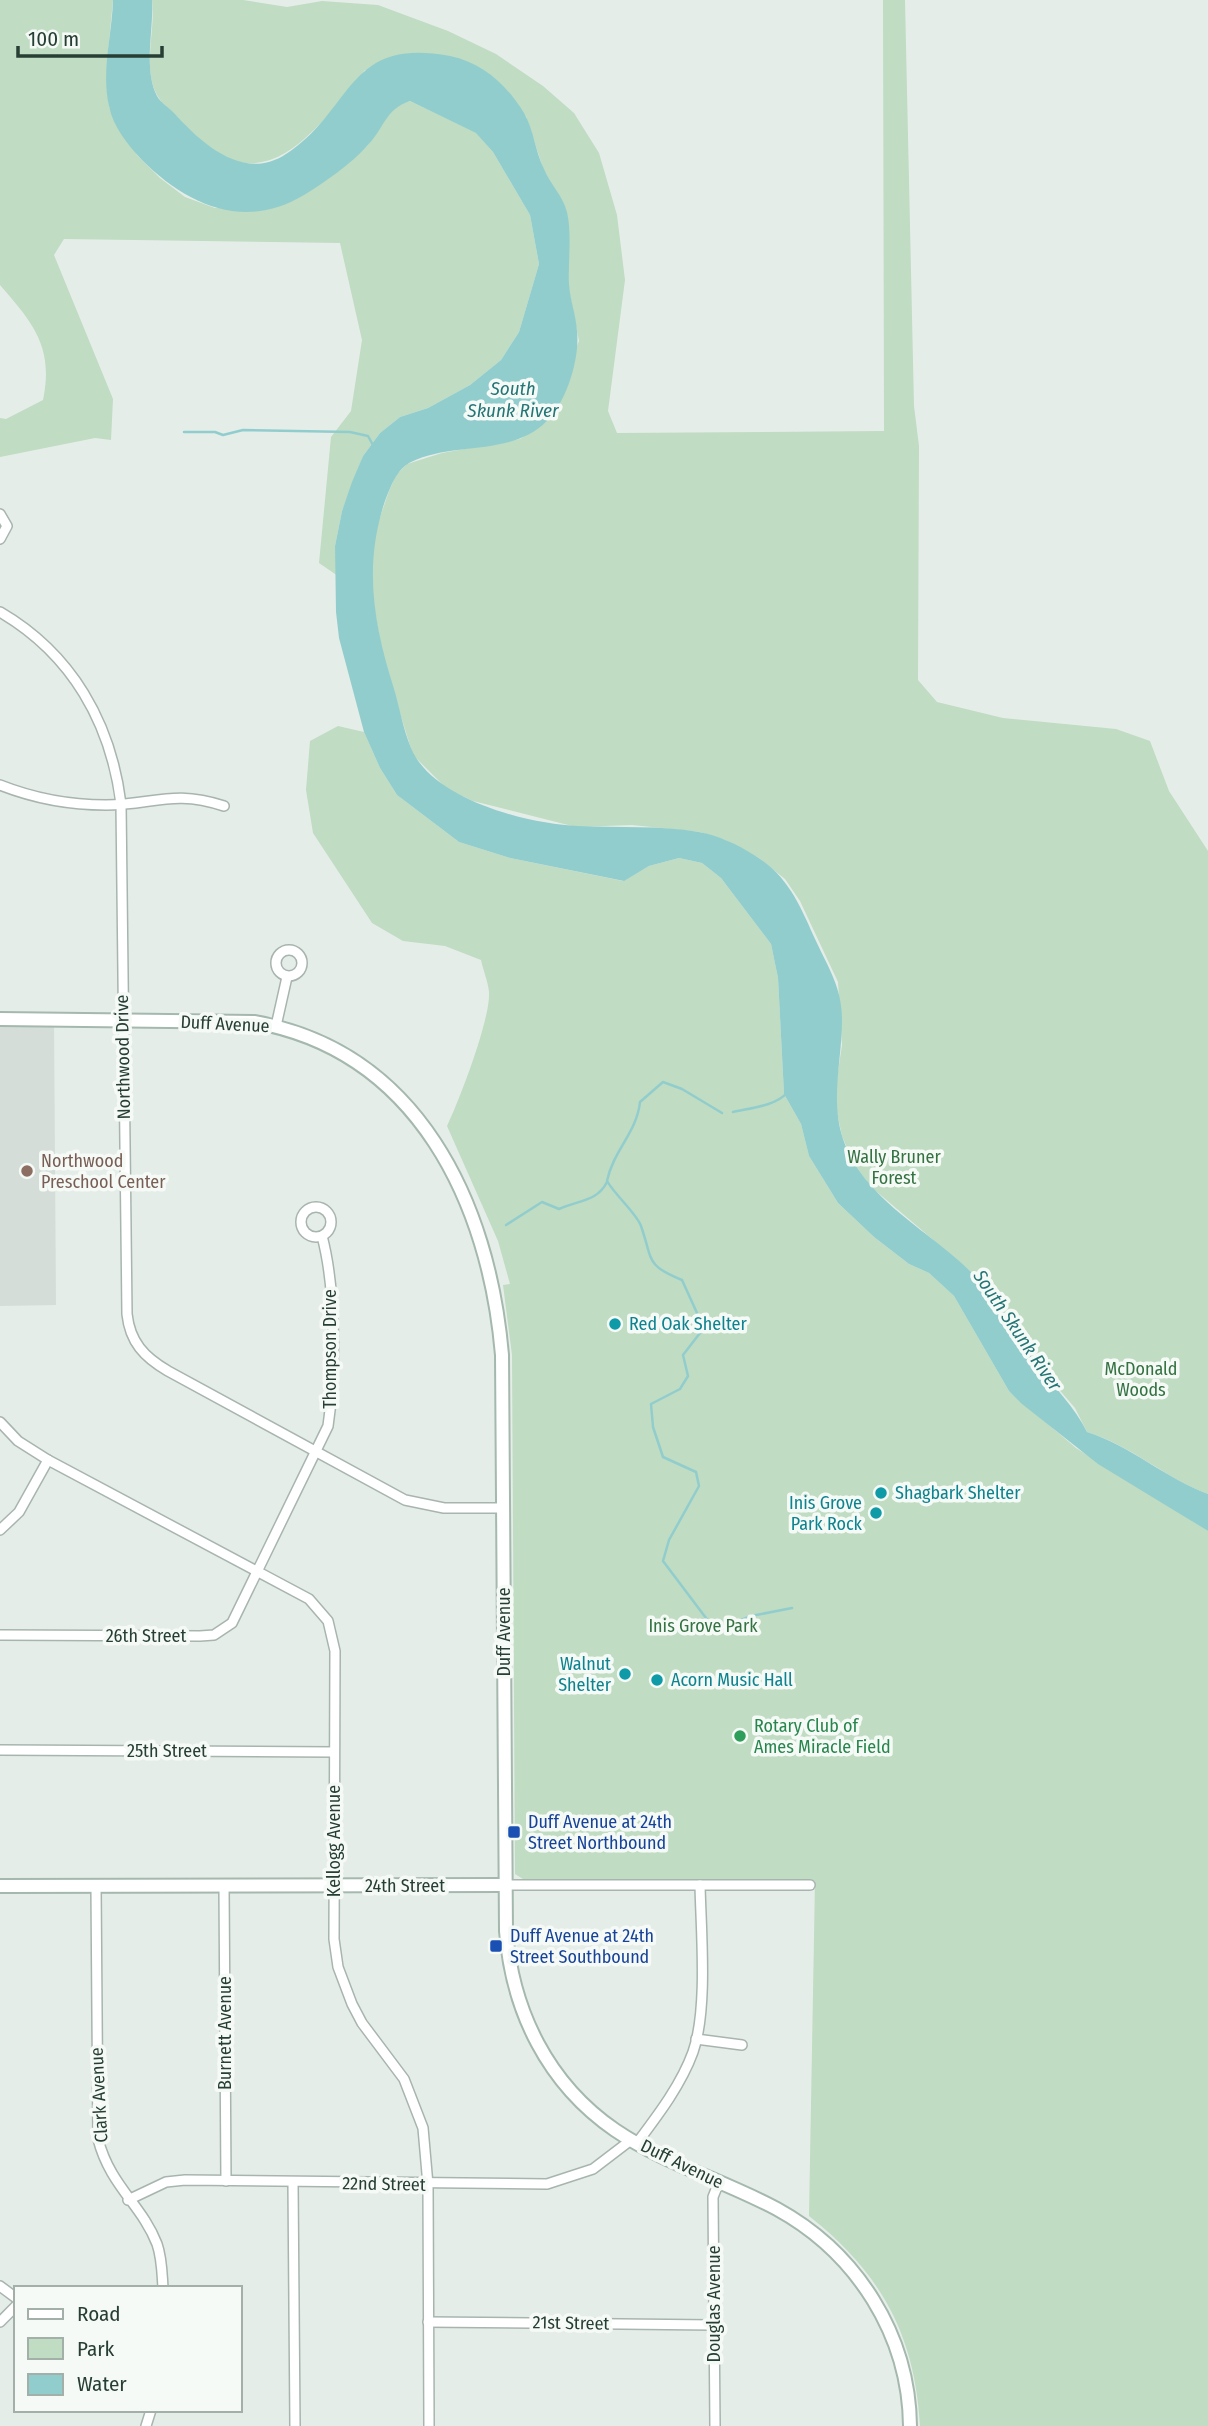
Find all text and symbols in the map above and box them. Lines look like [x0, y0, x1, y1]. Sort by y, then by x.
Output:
scale bar [18, 14, 161, 58]
text: 100 m [28, 26, 79, 52]
water label: South Skunk River [466, 377, 560, 422]
street label: Northwood Drive [111, 994, 135, 1120]
street label: Duff Avenue [180, 1011, 270, 1037]
park label: Wally Bruner Forest [847, 1146, 941, 1189]
place label: Northwood Preschool Center [41, 1150, 166, 1193]
marker: Northwood Preschool Center [19, 1163, 35, 1179]
water label: South Skunk River [968, 1265, 1067, 1396]
street label: Thompson Drive [319, 1289, 341, 1409]
place label: Red Oak Shelter [629, 1313, 747, 1335]
marker: Red Oak Shelter [607, 1316, 623, 1332]
park label: McDonald Woods [1105, 1358, 1177, 1401]
place label: Shagbark Shelter [895, 1482, 1021, 1504]
marker: Shagbark Shelter [873, 1485, 889, 1501]
place label: Inis Grove Park Rock [789, 1492, 863, 1535]
marker: Inis Grove Park Rock [868, 1505, 884, 1521]
street label: Duff Avenue [493, 1587, 515, 1677]
park label: Inis Grove Park [648, 1615, 758, 1637]
street label: 26th Street [106, 1625, 186, 1647]
place label: Walnut Shelter [558, 1653, 612, 1696]
marker: Walnut Shelter [617, 1666, 633, 1682]
place label: Acorn Music Hall [671, 1669, 793, 1691]
marker: Acorn Music Hall [649, 1672, 665, 1688]
place label: Rotary Club of Ames Miracle Field [754, 1715, 891, 1758]
marker: Rotary Club of Ames Miracle Field [732, 1728, 748, 1744]
street label: 25th Street [127, 1740, 207, 1762]
street label: Kellogg Avenue [323, 1785, 345, 1897]
place label: Duff Avenue at 24th Street Northbound [528, 1811, 672, 1854]
marker: Duff Avenue at 24th Street Northbound [506, 1824, 522, 1840]
street label: 24th Street [365, 1875, 445, 1897]
place label: Duff Avenue at 24th Street Southbound [510, 1925, 654, 1968]
marker: Duff Avenue at 24th Street Southbound [488, 1938, 504, 1954]
street label: Burnett Avenue [214, 1976, 236, 2090]
street label: Clark Avenue [86, 2047, 112, 2143]
street label: Duff Avenue [637, 2135, 727, 2193]
street label: 22nd Street [342, 2172, 426, 2196]
street label: Douglas Avenue [703, 2245, 725, 2363]
legend [14, 2286, 242, 2412]
text: Road [77, 2301, 121, 2327]
street label: 21st Street [532, 2311, 610, 2335]
text: Park [77, 2336, 115, 2362]
text: Water [77, 2371, 127, 2397]

